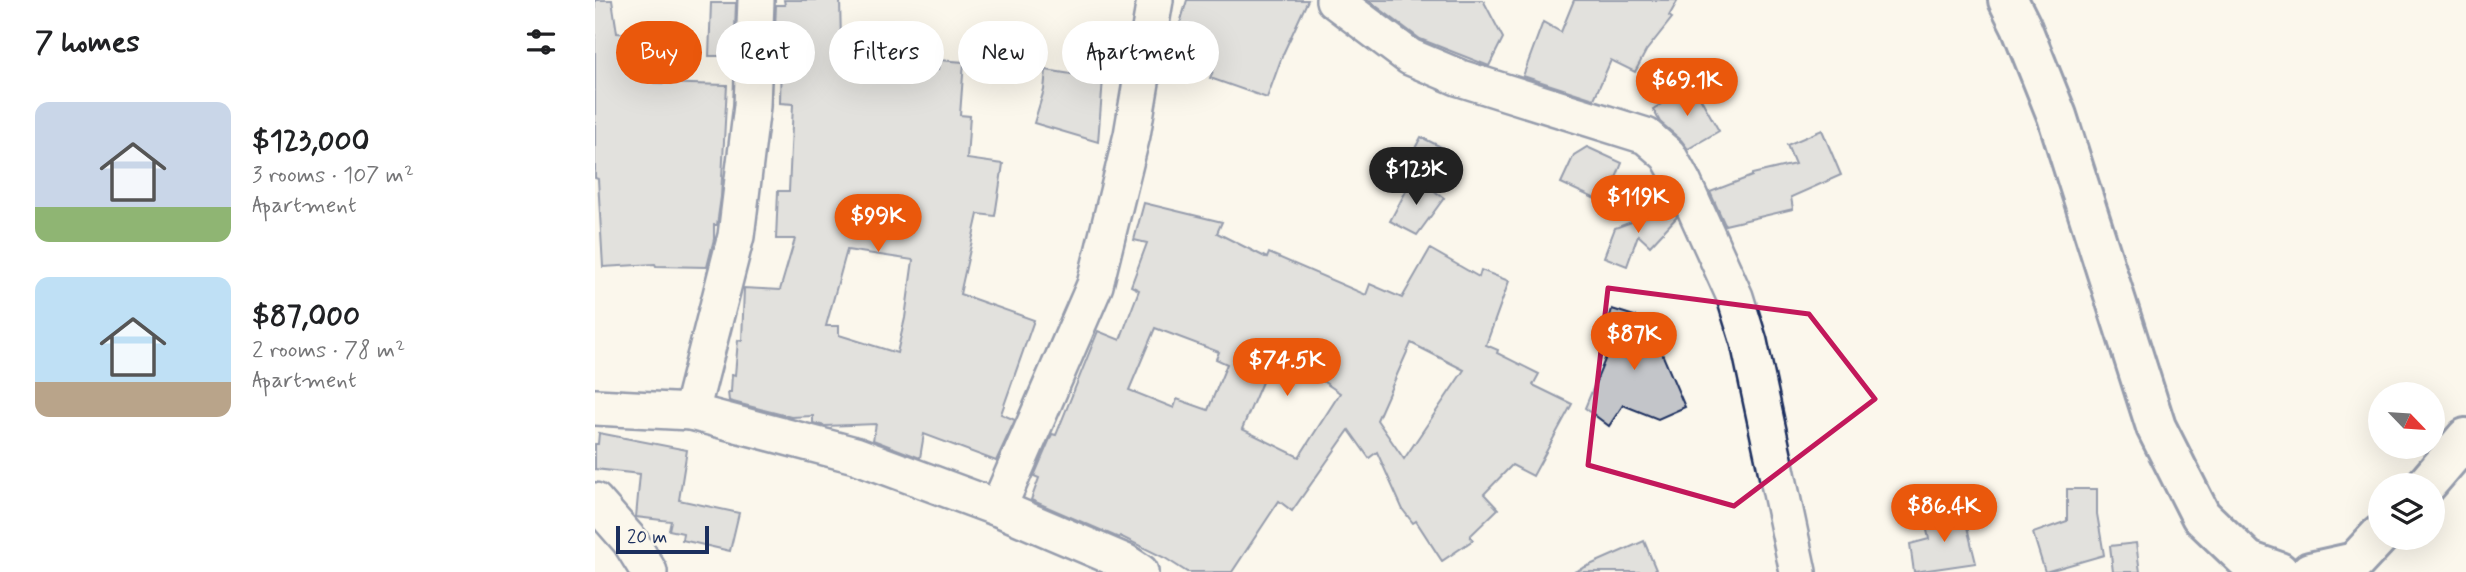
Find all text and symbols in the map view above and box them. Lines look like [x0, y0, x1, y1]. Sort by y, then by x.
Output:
chip: Buy [616, 21, 702, 84]
chip: Rent [716, 21, 815, 84]
chip: Filters [829, 21, 944, 84]
chip: New [958, 21, 1048, 84]
chip: Apartment [1062, 21, 1219, 84]
text: 7 homes [35, 23, 140, 62]
icon: filters [522, 23, 560, 61]
pin: $69.1K [1630, 58, 1744, 118]
text: $69.1K [1652, 66, 1722, 96]
text: $123,000 [252, 122, 370, 161]
icon: home [91, 130, 175, 214]
pin: $123K [1367, 148, 1465, 207]
text: $123K [1385, 155, 1447, 185]
text: 3 rooms · 107 m² [252, 161, 414, 191]
pin: $119K [1589, 176, 1687, 235]
text: $119K [1607, 183, 1669, 213]
text: Apartment [252, 191, 357, 221]
pin: $99K [837, 194, 919, 254]
text: $99K [851, 202, 905, 232]
text: $87,000 [252, 297, 360, 336]
icon: home [91, 305, 175, 389]
pin: $87K [1593, 312, 1675, 372]
text: $87K [1607, 320, 1661, 350]
text: 2 rooms · 78 m² [252, 336, 405, 366]
pin: $74.5K [1230, 338, 1344, 398]
text: $74.5K [1249, 346, 1325, 376]
text: Apartment [252, 366, 357, 396]
north arrow [2368, 382, 2445, 458]
map controls [2368, 382, 2445, 550]
button: layers [2368, 473, 2445, 550]
pin: $86.4K [1887, 484, 2001, 544]
text: $86.4K [1907, 492, 1981, 522]
scale bar [616, 523, 709, 555]
text: 20 m [627, 525, 667, 550]

